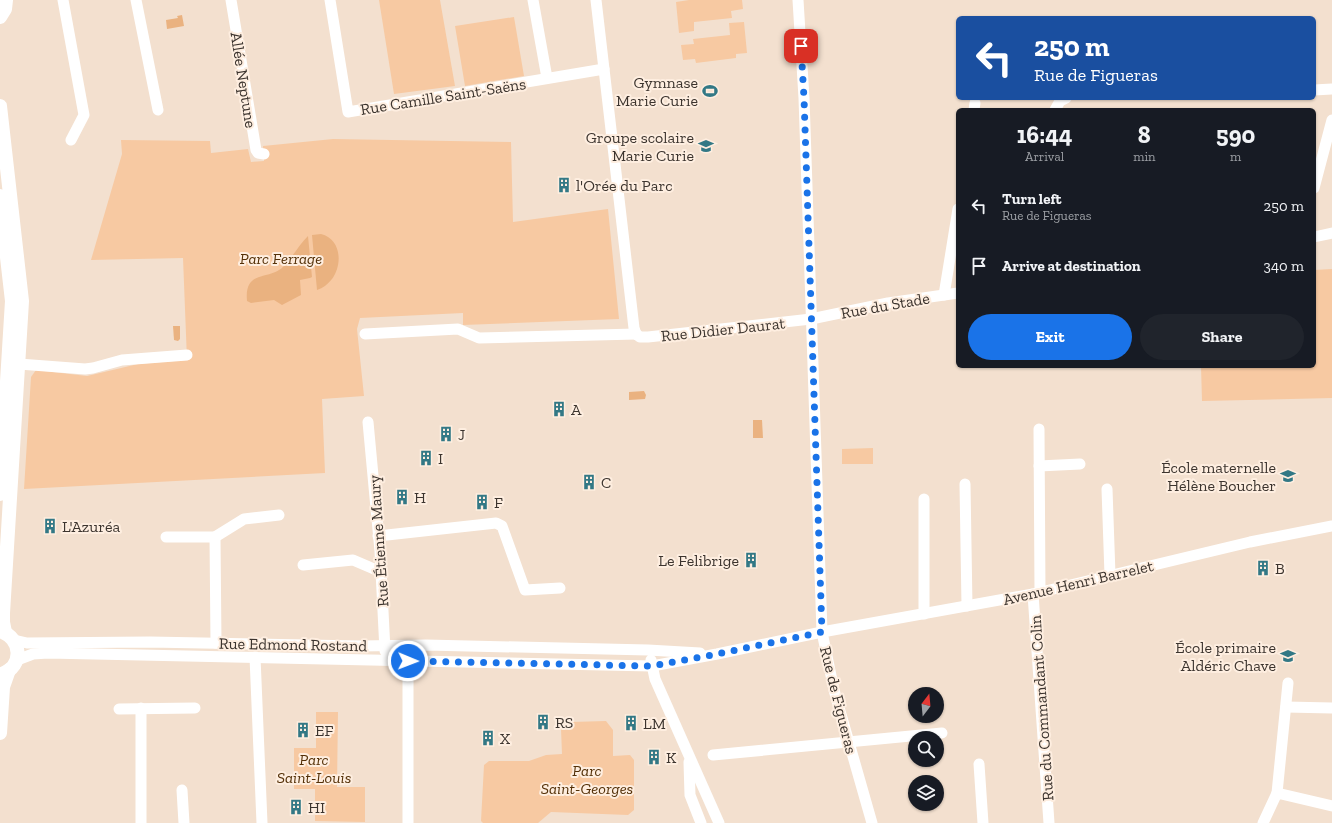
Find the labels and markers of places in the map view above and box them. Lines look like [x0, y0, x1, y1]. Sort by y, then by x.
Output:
pin [784, 29, 818, 63]
place label: Gymnase Marie Curie [616, 73, 698, 110]
sports icon: Gymnase Marie Curie [701, 82, 719, 100]
place label: Groupe scolaire Marie Curie [586, 128, 694, 165]
school or university icon: Groupe scolaire Marie Curie [697, 137, 715, 155]
building icon: l'Orée du Parc [555, 176, 573, 194]
place label: l'Orée du Parc [576, 176, 673, 195]
building icon: A [550, 400, 568, 418]
place label: A [571, 400, 582, 419]
building icon: J [437, 425, 455, 443]
place label: J [458, 425, 465, 444]
building icon: I [417, 449, 435, 467]
place label: I [438, 449, 443, 468]
place label: École maternelle Hélène Boucher [1161, 458, 1276, 495]
school or university icon: École maternelle Hélène Boucher [1279, 467, 1297, 485]
building icon: C [580, 473, 598, 491]
place label: C [601, 473, 611, 492]
building icon: H [393, 488, 411, 506]
place label: H [414, 488, 426, 507]
building icon: F [473, 493, 491, 511]
place label: F [494, 493, 503, 512]
building icon: L'Azuréa [41, 517, 59, 535]
place label: L'Azuréa [62, 517, 120, 536]
place label: Le Felibrige [658, 551, 739, 570]
building icon: Le Felibrige [742, 551, 760, 569]
building icon: B [1254, 559, 1272, 577]
place label: B [1275, 559, 1285, 578]
place label: École primaire Aldéric Chave [1175, 638, 1276, 675]
school or university icon: École primaire Aldéric Chave [1279, 647, 1297, 665]
building icon: RS [534, 713, 552, 731]
place label: RS [555, 713, 573, 732]
building icon: LM [622, 714, 640, 732]
place label: LM [643, 714, 666, 733]
building icon: EF [294, 721, 312, 739]
place label: EF [315, 721, 333, 740]
building icon: X [479, 729, 497, 747]
place label: X [500, 729, 510, 748]
building icon: K [645, 748, 663, 766]
place label: K [666, 748, 677, 767]
building icon: HI [287, 798, 305, 816]
place label: HI [308, 798, 325, 817]

